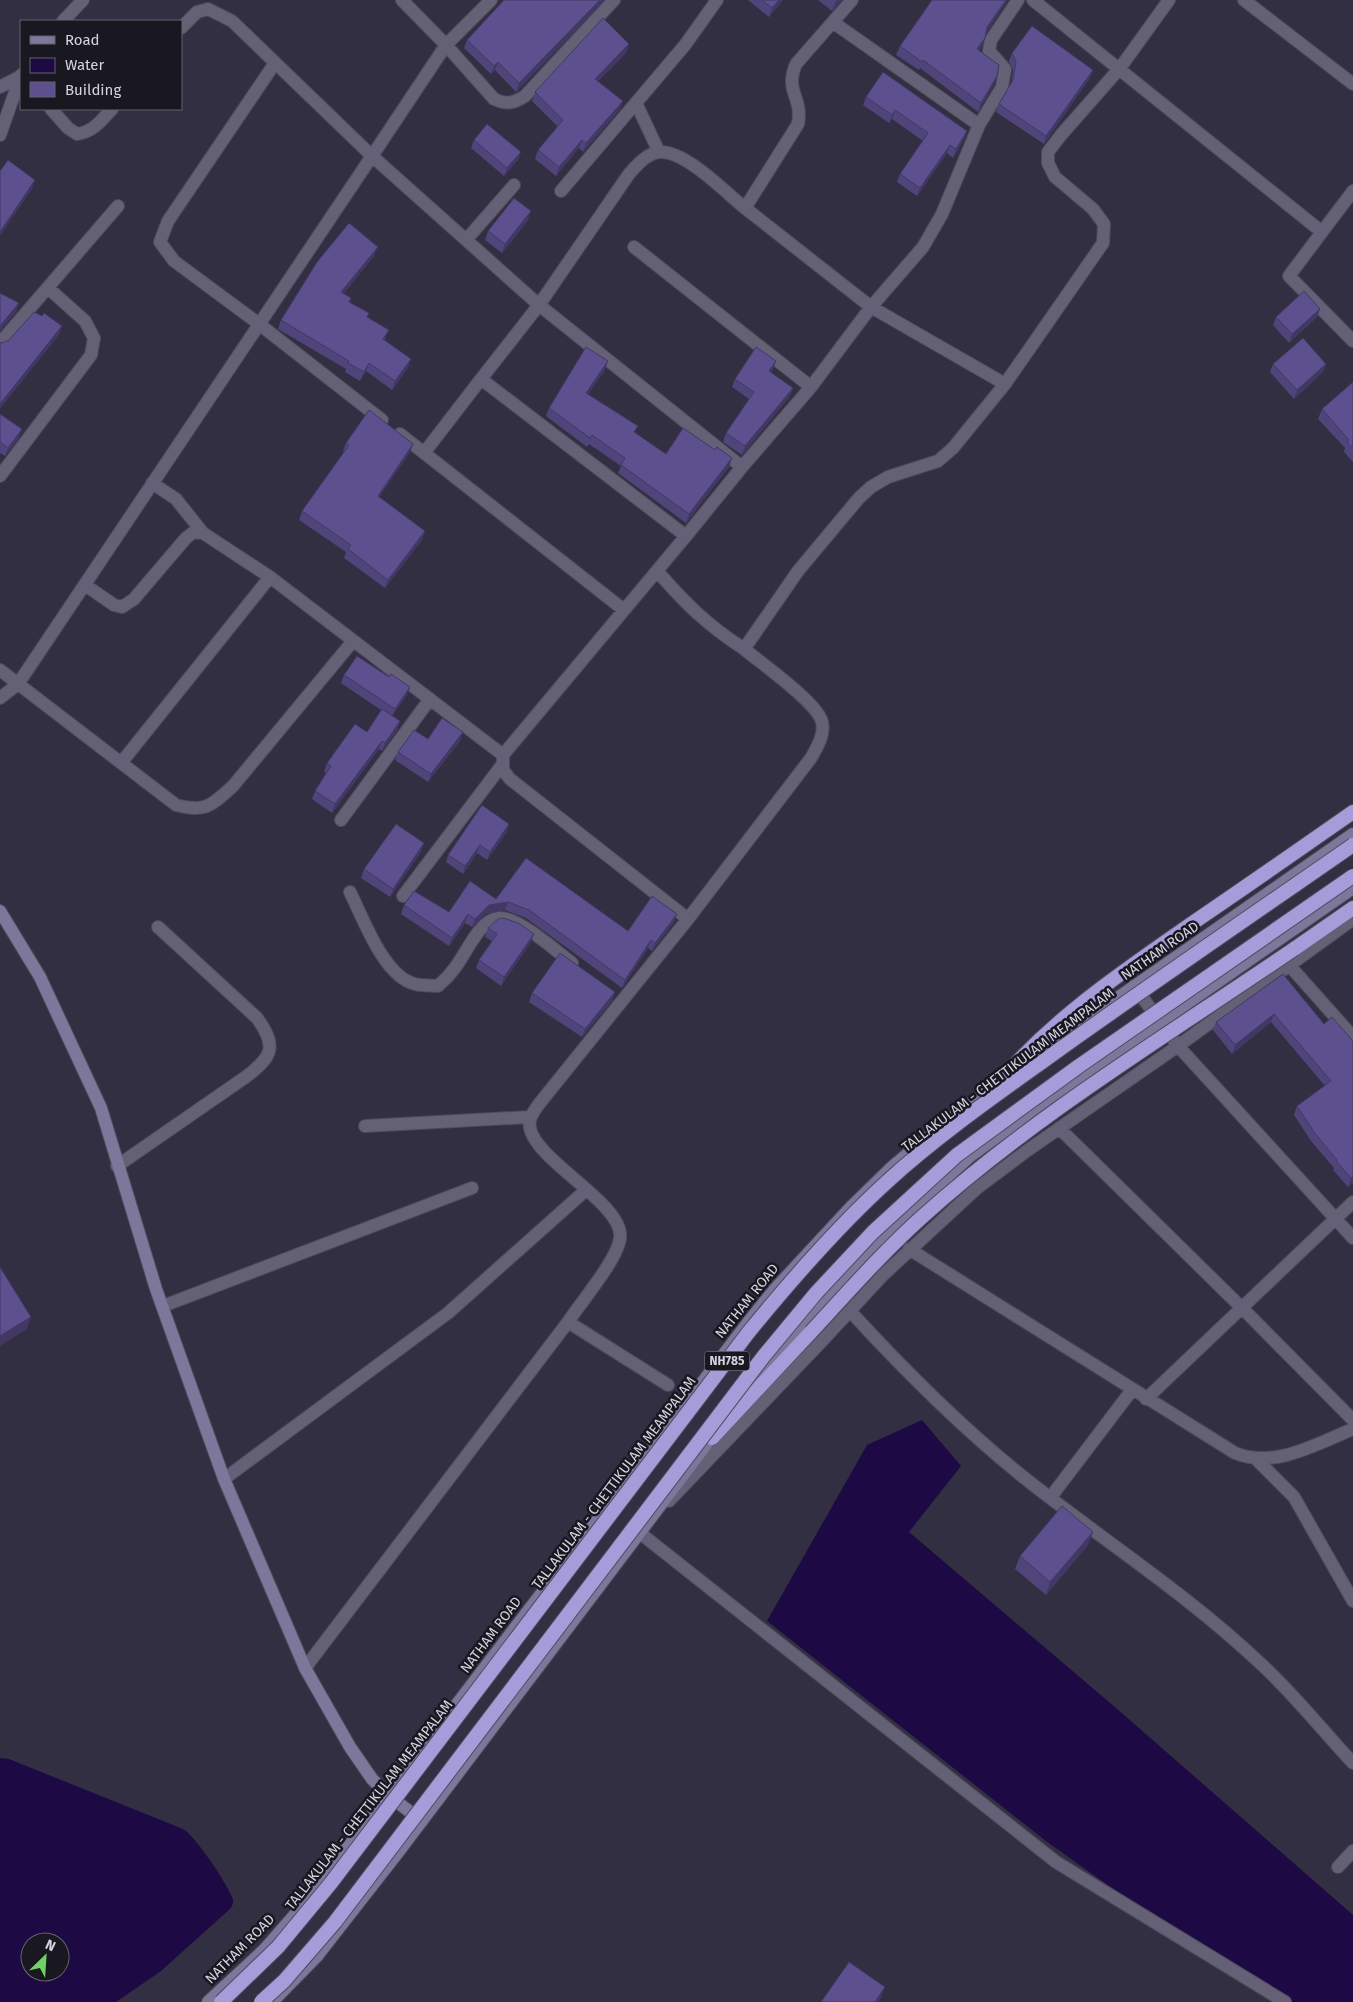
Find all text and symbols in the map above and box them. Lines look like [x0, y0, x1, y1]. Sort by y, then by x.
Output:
legend [20, 20, 182, 110]
text: Road [65, 31, 100, 49]
text: Water [65, 56, 104, 74]
text: Building [65, 81, 121, 99]
street label: NATHAM ROAD [1118, 918, 1202, 984]
street label: TALLAKULAM - CHETTIKULAM MEAMPALAM [898, 984, 1118, 1156]
street label: NATHAM ROAD [712, 1260, 782, 1342]
road number: NH785 [704, 1352, 750, 1370]
street label: TALLAKULAM - CHETTIKULAM MEAMPALAM [528, 1373, 700, 1593]
street label: NATHAM ROAD [457, 1593, 525, 1677]
street label: TALLAKULAM - CHETTIKULAM MEAMPALAM [282, 1697, 456, 1913]
street label: NATHAM ROAD [202, 1911, 278, 1987]
north arrow [20, 1932, 70, 1982]
text: N [42, 1936, 58, 1955]

